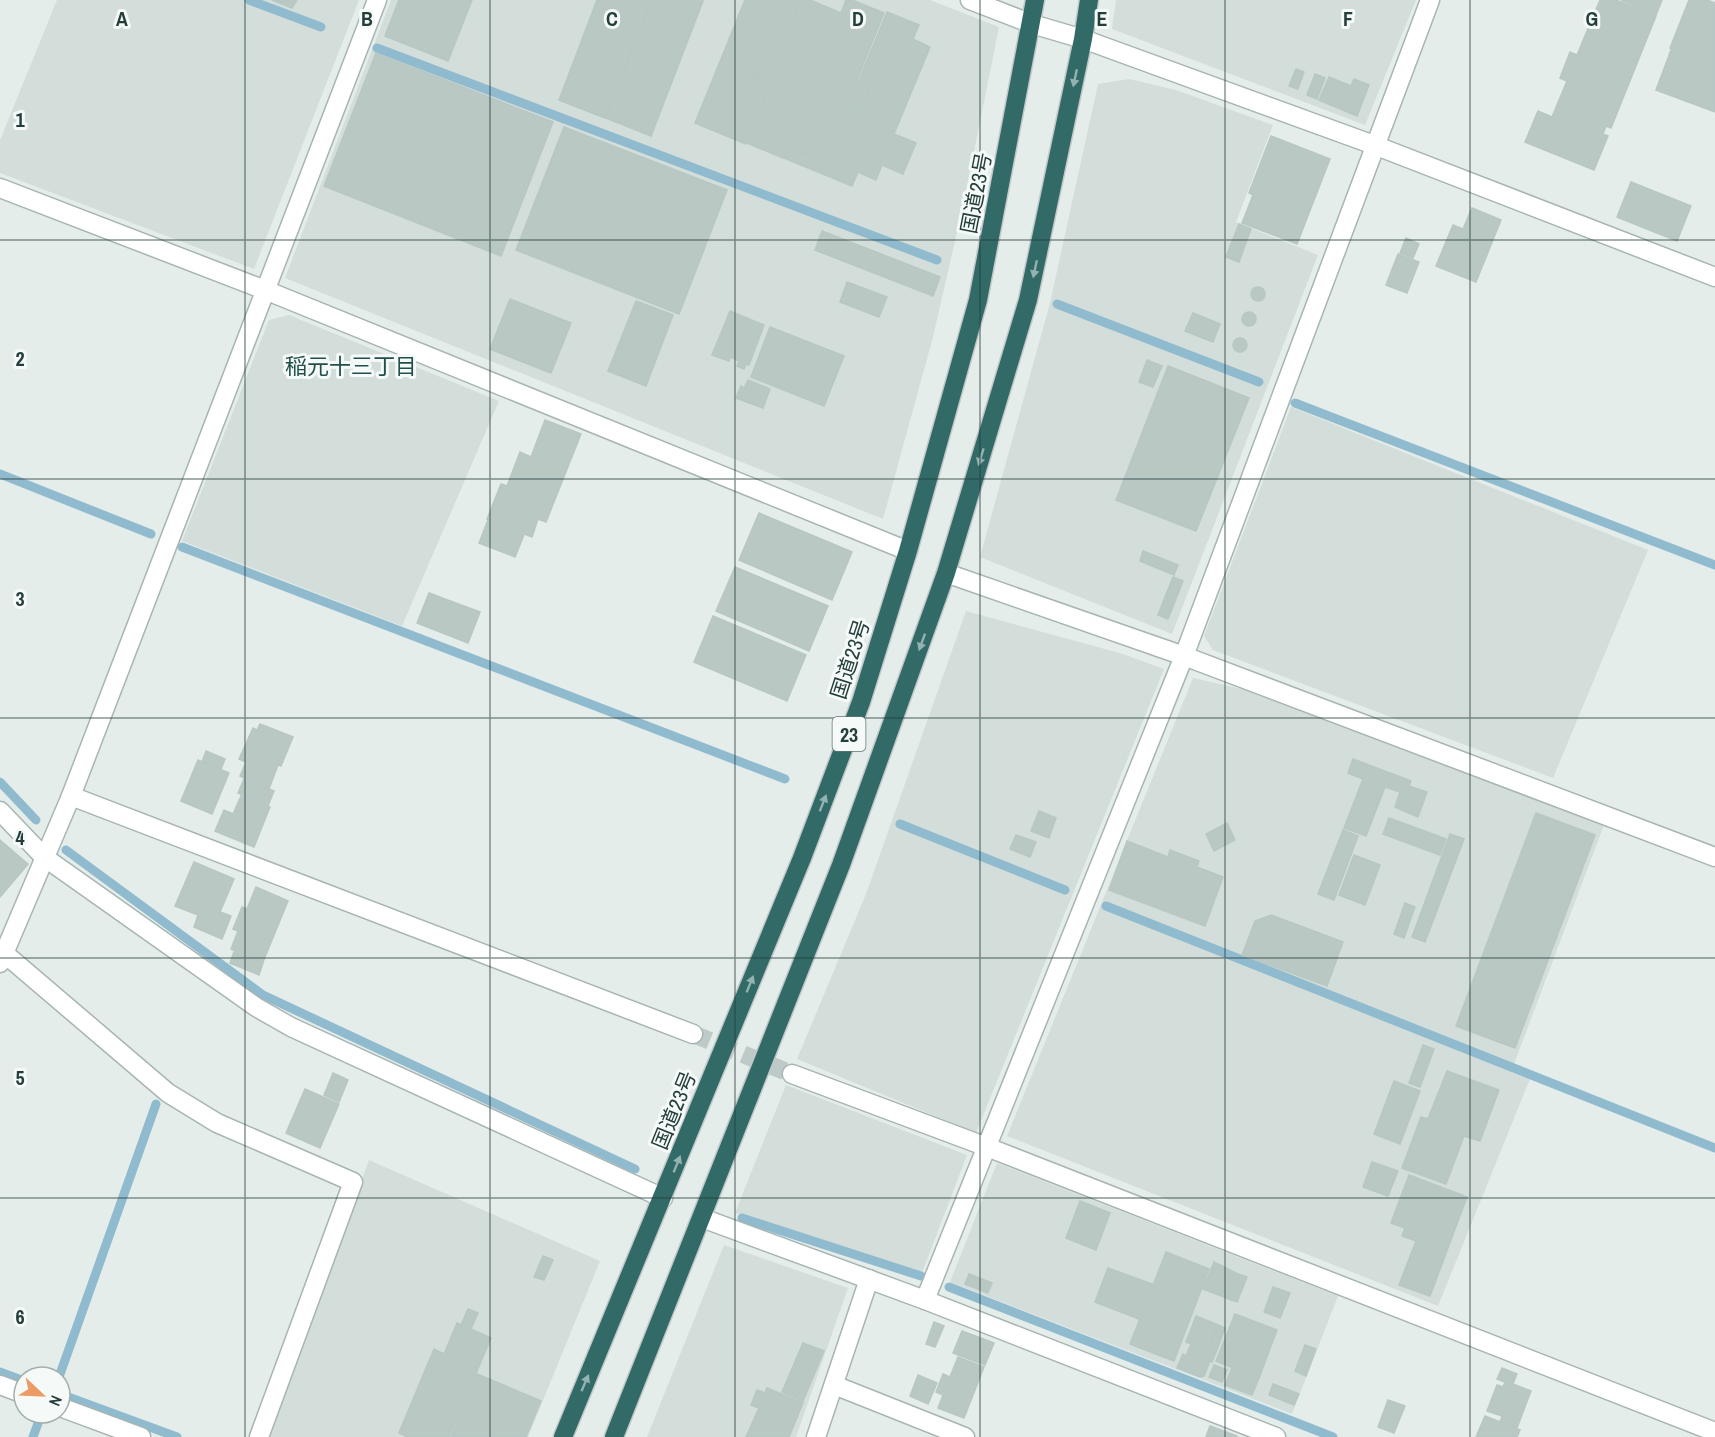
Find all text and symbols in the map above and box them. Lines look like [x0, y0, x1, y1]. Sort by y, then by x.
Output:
text: A [116, 5, 128, 32]
text: B [361, 5, 373, 32]
text: C [606, 5, 618, 32]
text: D [852, 5, 864, 32]
text: E [1097, 5, 1108, 32]
text: F [1343, 5, 1353, 32]
text: G [1586, 5, 1598, 32]
one-way arrow [1070, 69, 1079, 88]
text: 1 [15, 106, 25, 133]
street label: 国道23号 [954, 150, 998, 236]
one-way arrow [1029, 260, 1039, 278]
text: 2 [15, 345, 25, 372]
district label: 稲元十三丁目 [285, 351, 417, 381]
one-way arrow [976, 448, 985, 466]
text: 3 [15, 585, 25, 612]
street label: 国道23号 [824, 615, 876, 703]
one-way arrow [916, 633, 926, 651]
road number: 23 [832, 717, 866, 751]
one-way arrow [818, 794, 828, 812]
text: 4 [15, 824, 25, 851]
one-way arrow [746, 975, 755, 993]
text: 5 [15, 1064, 25, 1091]
street label: 国道23号 [645, 1066, 703, 1154]
one-way arrow [672, 1155, 682, 1173]
text: 6 [15, 1303, 25, 1330]
north arrow [12, 1365, 72, 1425]
one-way arrow [581, 1374, 590, 1392]
text: N [44, 1392, 68, 1410]

